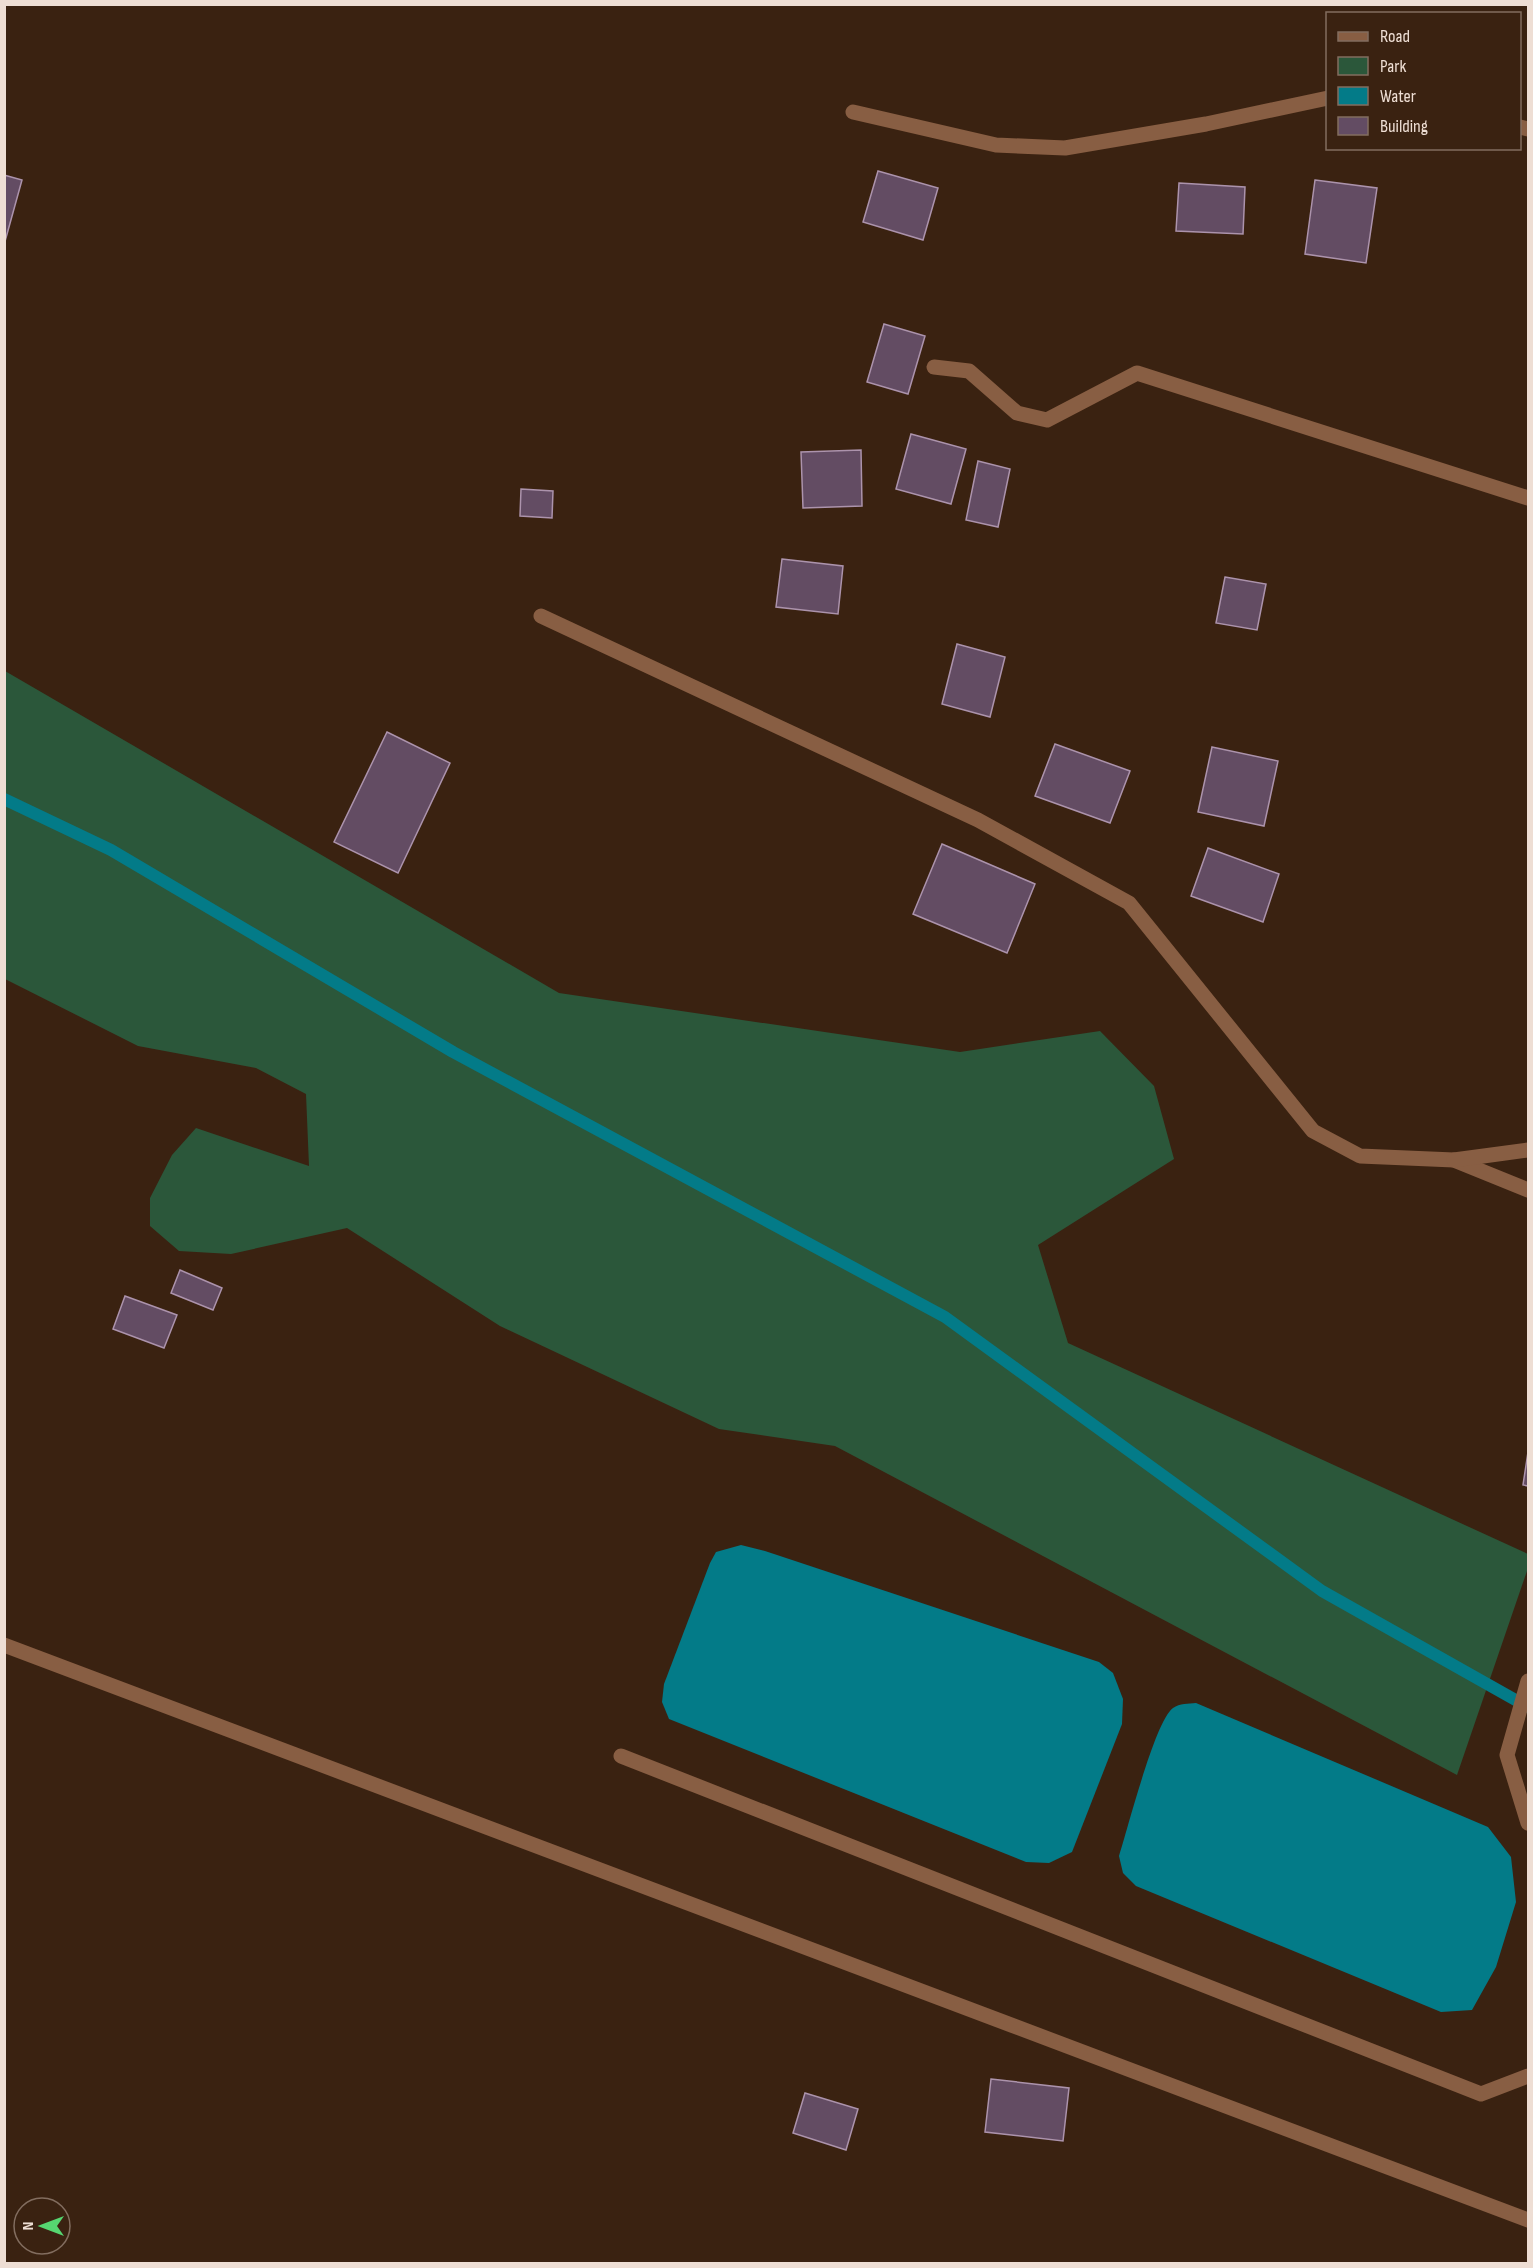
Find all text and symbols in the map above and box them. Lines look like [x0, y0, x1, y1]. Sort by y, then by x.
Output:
legend [1326, 12, 1521, 150]
text: Road [1380, 26, 1410, 47]
text: Park [1380, 56, 1406, 77]
text: Water [1380, 86, 1416, 107]
text: Building [1380, 116, 1428, 137]
north arrow [12, 2196, 72, 2256]
text: N [19, 2222, 38, 2230]

